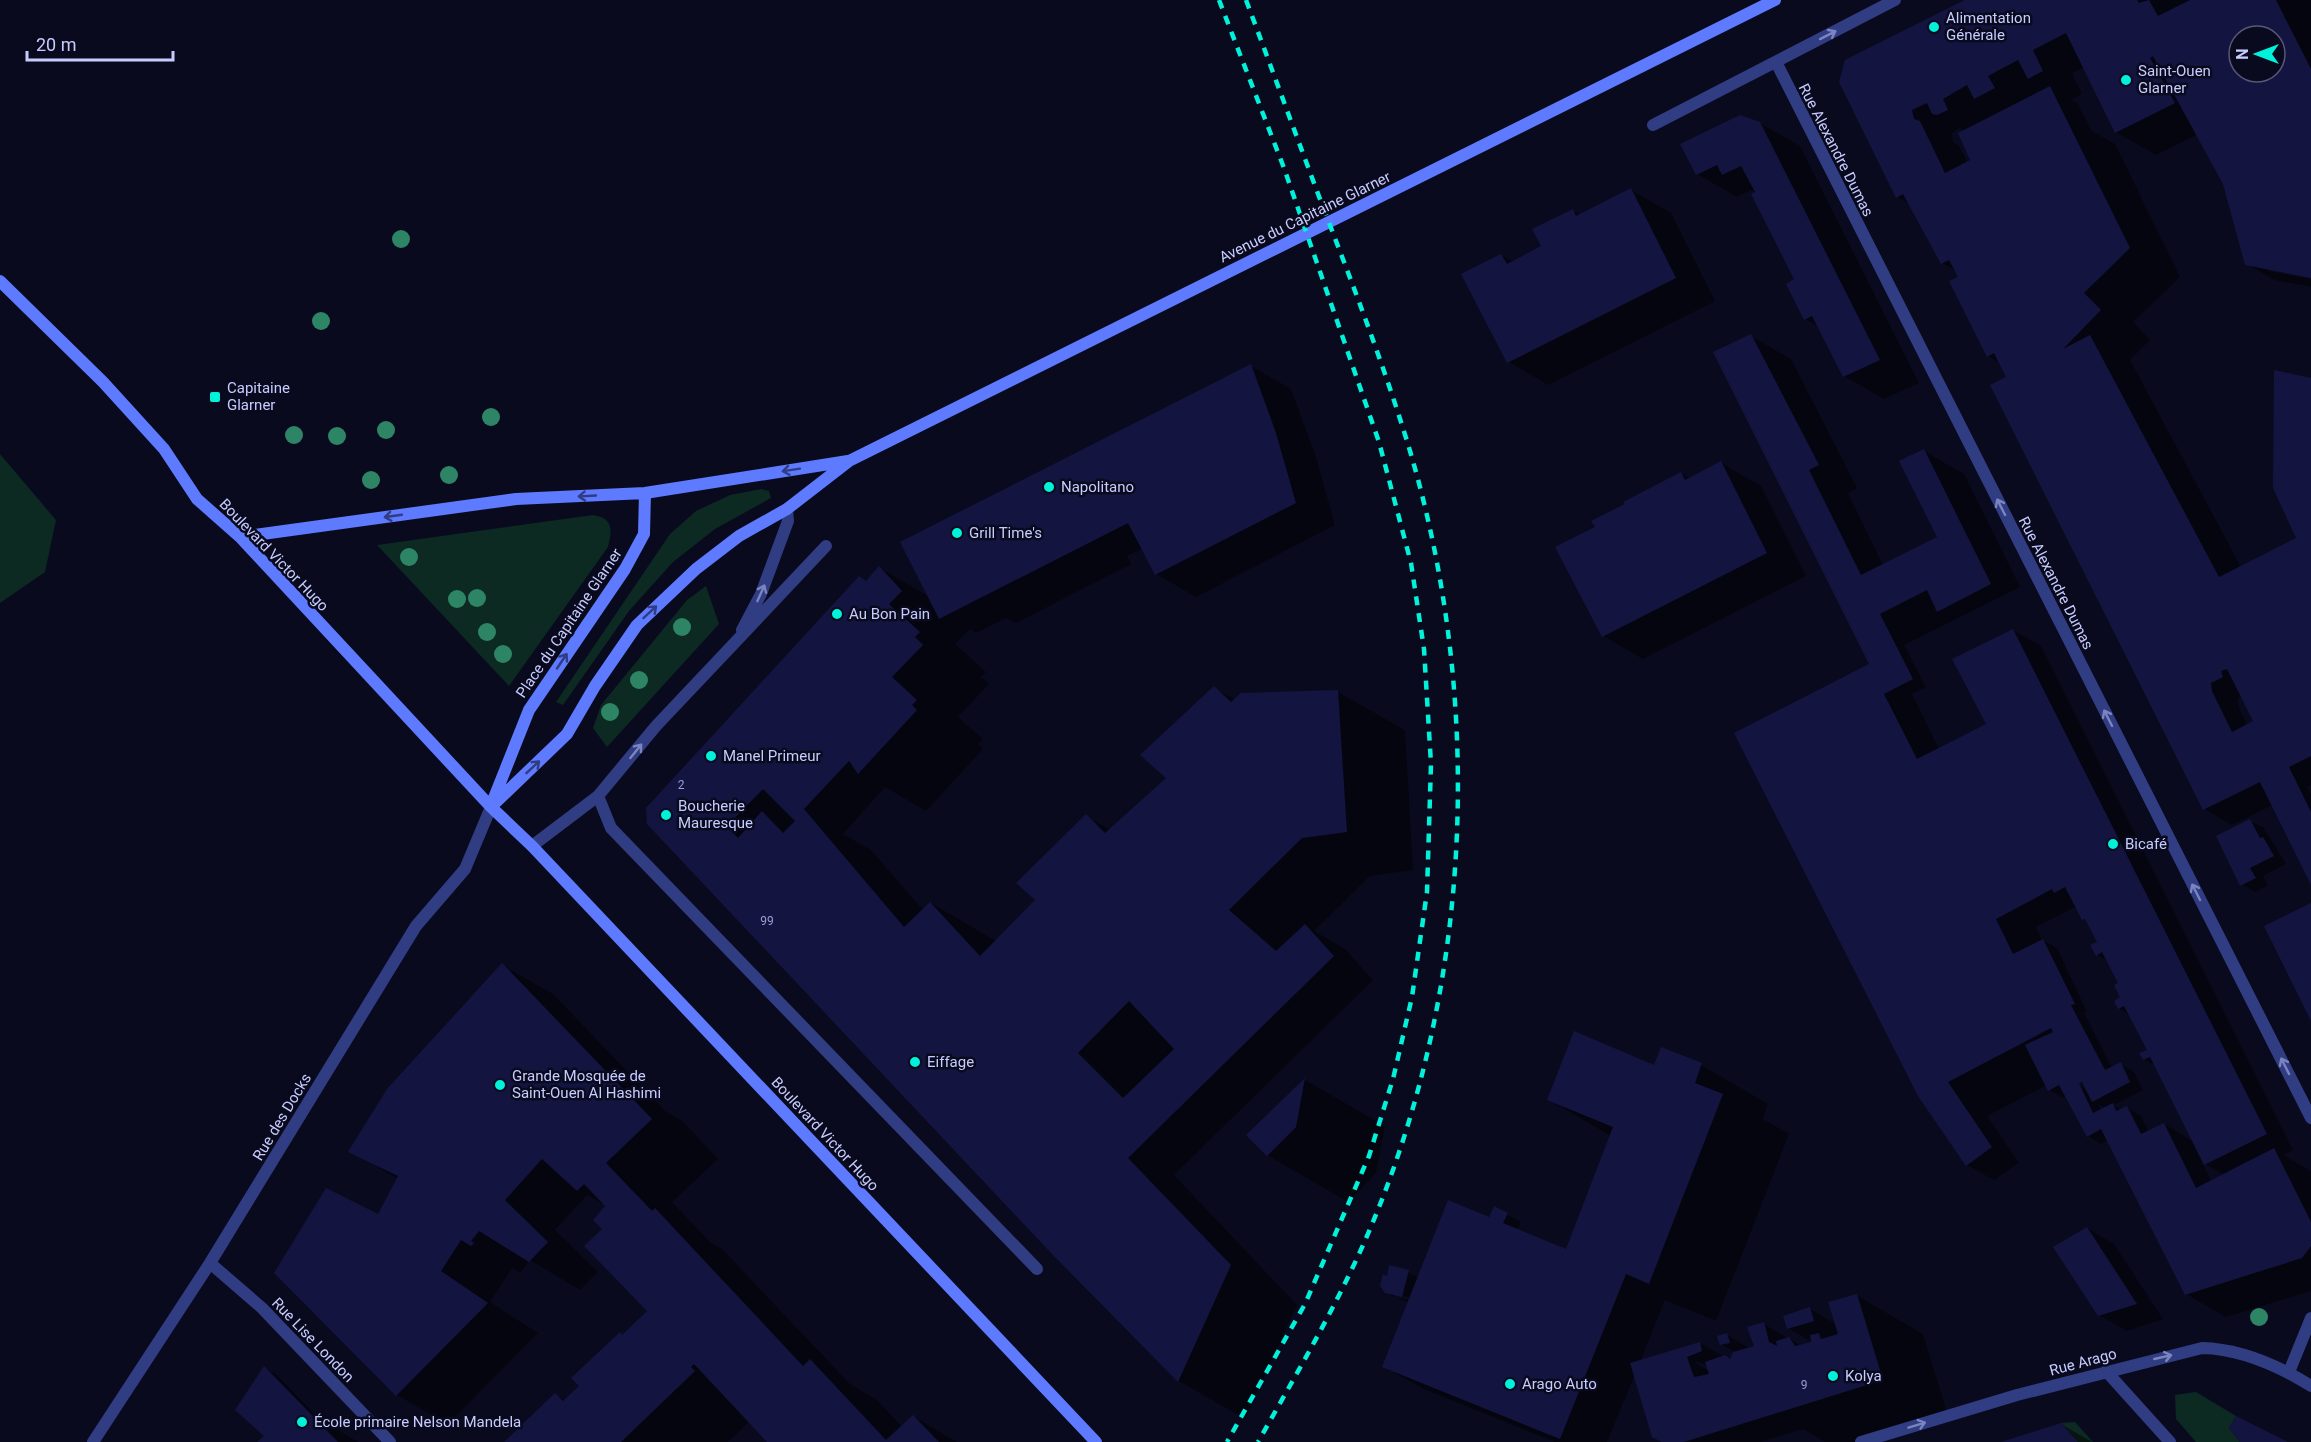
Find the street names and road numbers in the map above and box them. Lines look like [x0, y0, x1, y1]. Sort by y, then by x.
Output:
street label: Rue Alexandre Dumas [1795, 81, 1877, 219]
street label: Avenue du Capitaine Glarner [1216, 168, 1394, 266]
street label: Boulevard Victor Hugo [216, 495, 332, 615]
street label: Rue Alexandre Dumas [2015, 514, 2097, 652]
street label: Place du Capitaine Glarner [512, 545, 626, 701]
street label: Rue des Docks [249, 1070, 315, 1164]
street label: Boulevard Victor Hugo [768, 1073, 882, 1195]
street label: Rue Lise London [268, 1294, 358, 1386]
street label: Rue Arago [2047, 1344, 2119, 1380]

